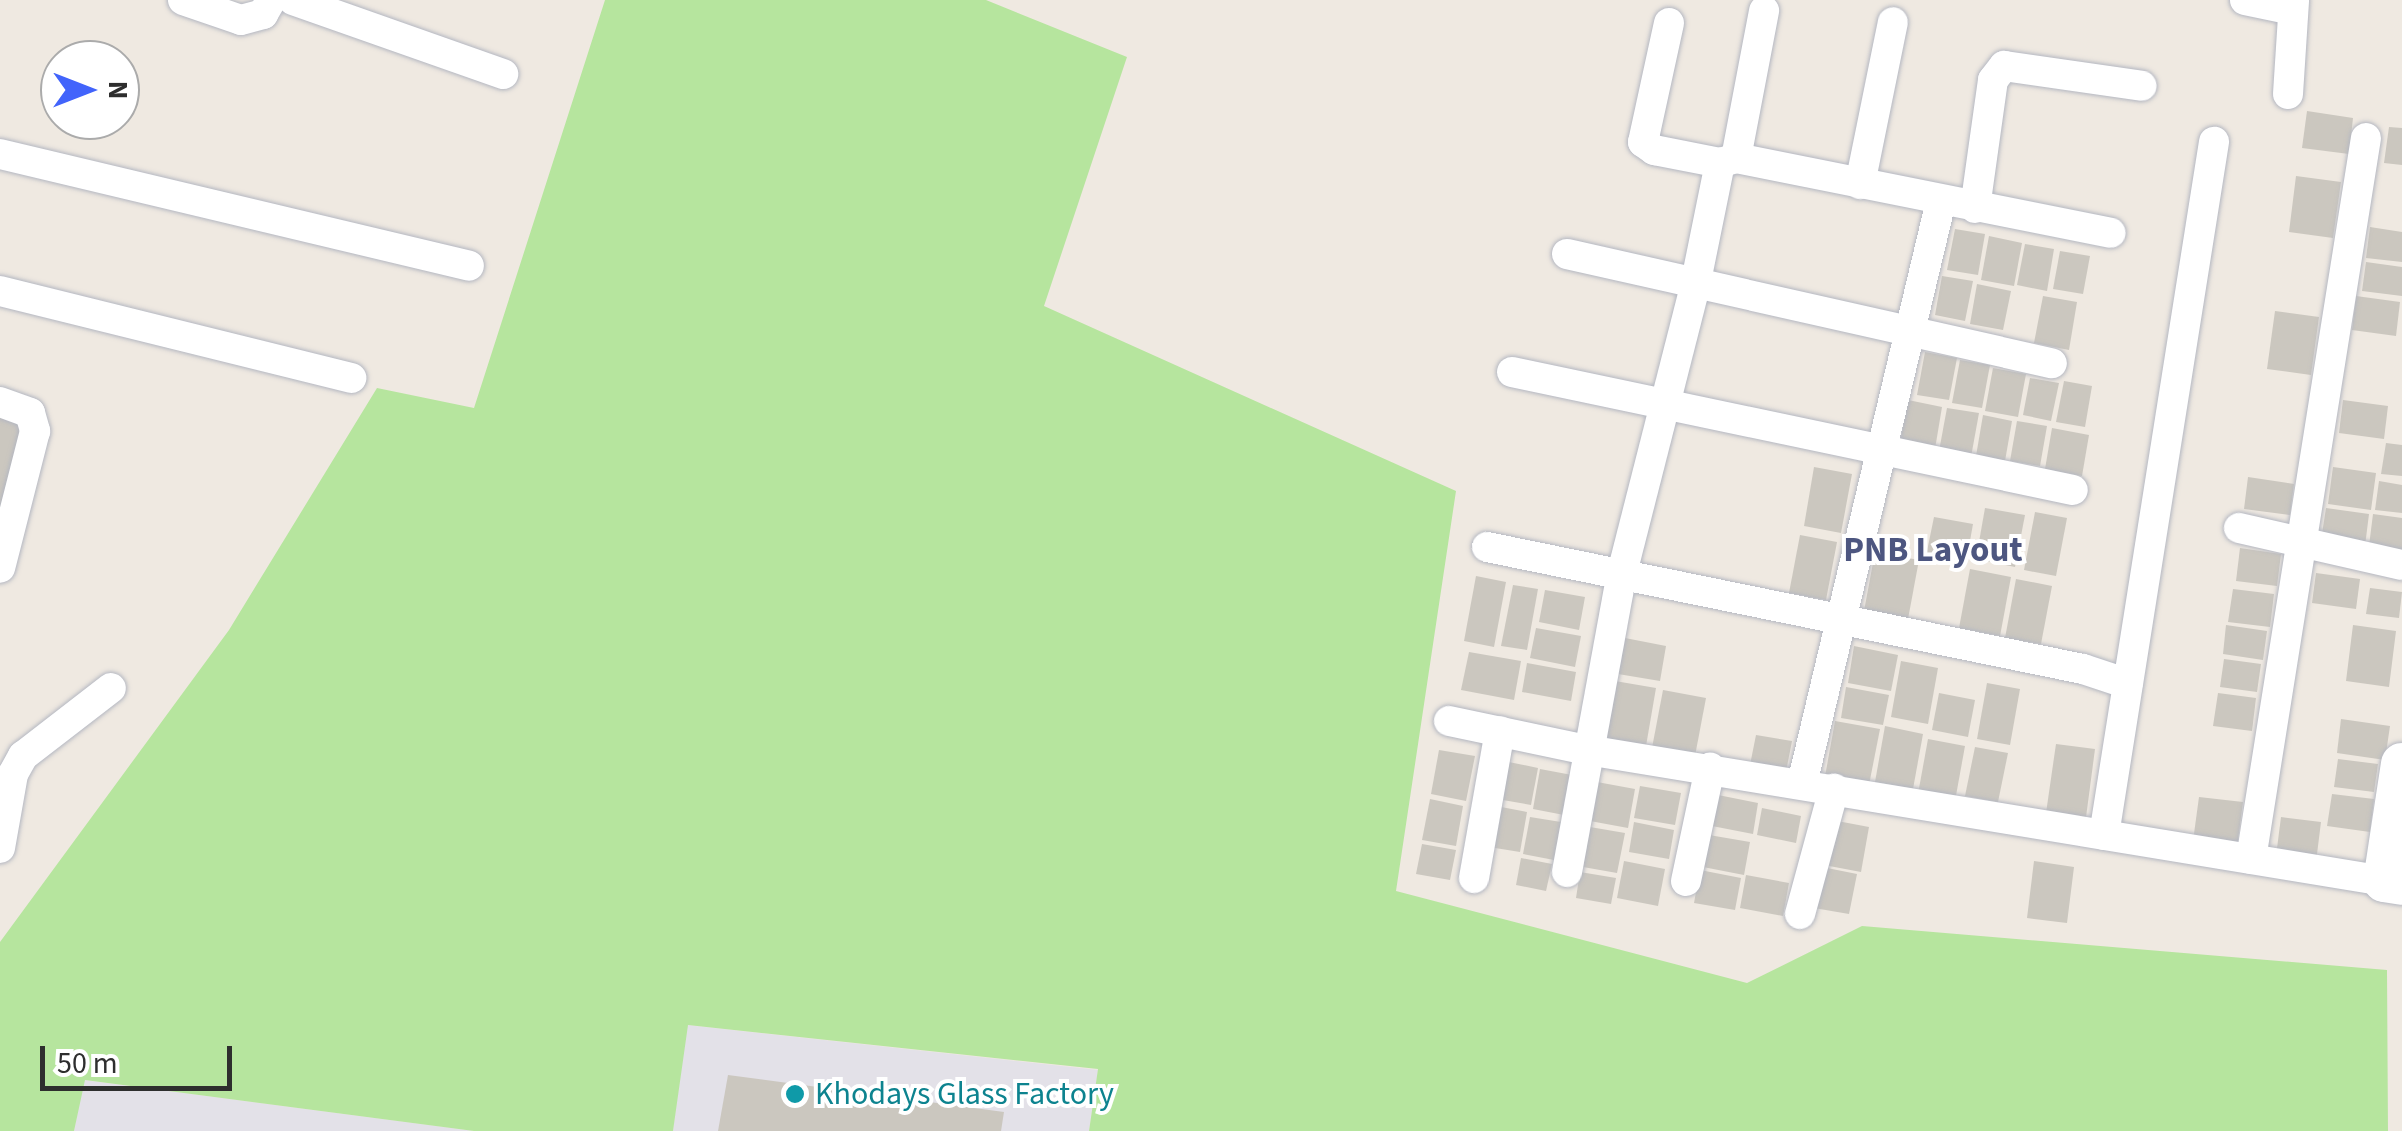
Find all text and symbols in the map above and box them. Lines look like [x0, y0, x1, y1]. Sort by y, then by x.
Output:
north arrow [40, 40, 140, 140]
text: N [98, 81, 138, 99]
district label: PNB Layout [1843, 529, 2023, 571]
scale bar [45, 1026, 238, 1088]
text: 50 m [57, 1042, 118, 1085]
place label: Khodays Glass Factory [815, 1075, 1114, 1113]
marker: Khodays Glass Factory [784, 1083, 806, 1105]

